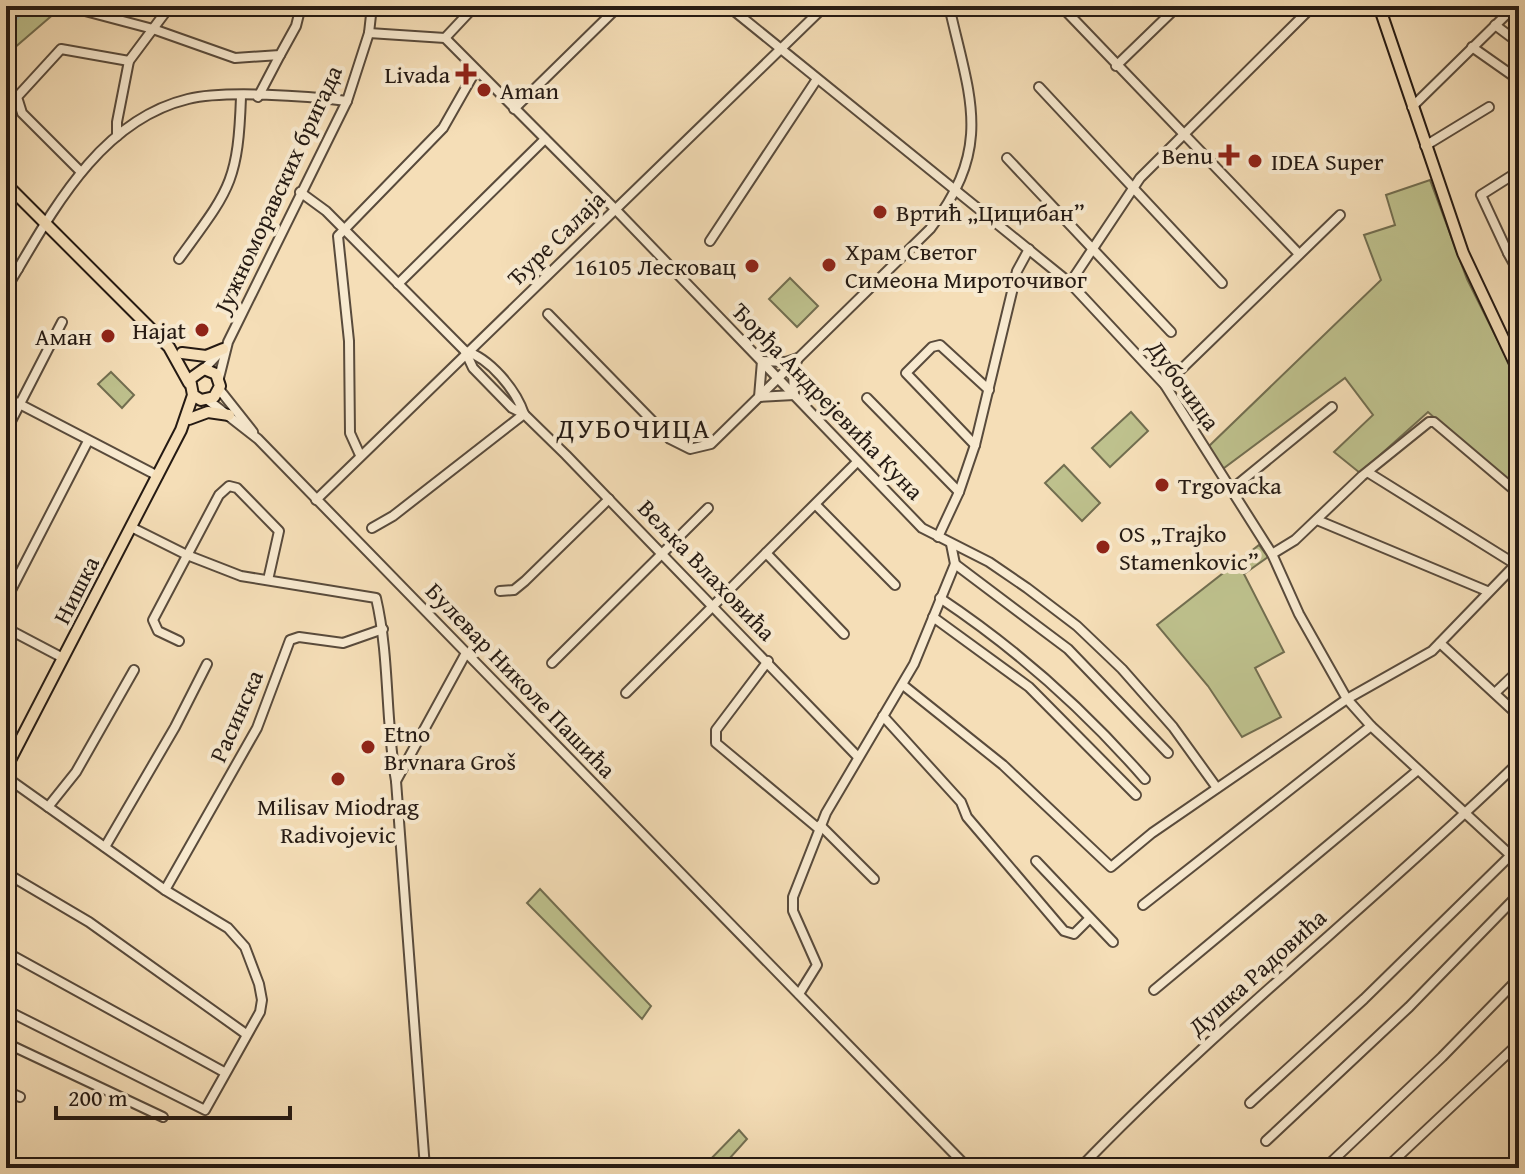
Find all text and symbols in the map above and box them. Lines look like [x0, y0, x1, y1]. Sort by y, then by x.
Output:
place label: Livada [385, 57, 451, 92]
street label: Јужноморавских бригада [204, 59, 351, 321]
marker: Livada [457, 65, 475, 83]
place label: Aman [500, 73, 560, 108]
marker: Aman [475, 81, 493, 99]
place label: Benu [1162, 138, 1213, 173]
place label: IDEA Super [1271, 144, 1384, 179]
marker: Benu [1220, 146, 1238, 164]
marker: IDEA Super [1246, 152, 1264, 170]
street label: Ђуре Салаја [499, 182, 614, 294]
place label: Вртић „Цицибан” [896, 195, 1085, 230]
marker: Вртић „Цицибан” [871, 203, 889, 221]
place label: Храм Светог Симеона Мироточивог [845, 234, 1087, 297]
place label: 16105 Лесковац [574, 249, 736, 284]
marker: Храм Светог Симеона Мироточивог [820, 256, 838, 274]
marker: 16105 Лесковац [743, 257, 761, 275]
street label: Ђорђа Андрејевића Куна [724, 294, 932, 508]
place label: Hajat [132, 313, 187, 348]
place label: Аман [35, 319, 92, 354]
marker: Hajat [193, 321, 211, 339]
marker: Аман [99, 327, 117, 345]
street label: Дубочица [1139, 332, 1229, 438]
district label: ДУБОЧИЦА [556, 407, 711, 448]
place label: Trgovacka [1178, 468, 1282, 503]
marker: Trgovacka [1153, 476, 1171, 494]
street label: Вељка Влаховића [630, 491, 784, 649]
place label: OS „Trajko Stamenkovic” [1119, 516, 1259, 579]
marker: OS „Trajko Stamenkovic” [1094, 538, 1112, 556]
street label: Нишка [44, 549, 108, 630]
street label: Булевар Николе Пашића [418, 574, 625, 786]
street label: Расинска [200, 664, 272, 768]
place label: Etno Brvnara Groš [384, 716, 516, 779]
marker: Etno Brvnara Groš [359, 738, 377, 756]
marker: Milisav Miodrag Radivojevic [329, 770, 347, 788]
place label: Milisav Miodrag Radivojevic [257, 789, 419, 852]
street label: Душка Радовића [1179, 900, 1334, 1044]
scale bar [56, 1070, 290, 1120]
text: 200 m [68, 1080, 128, 1115]

